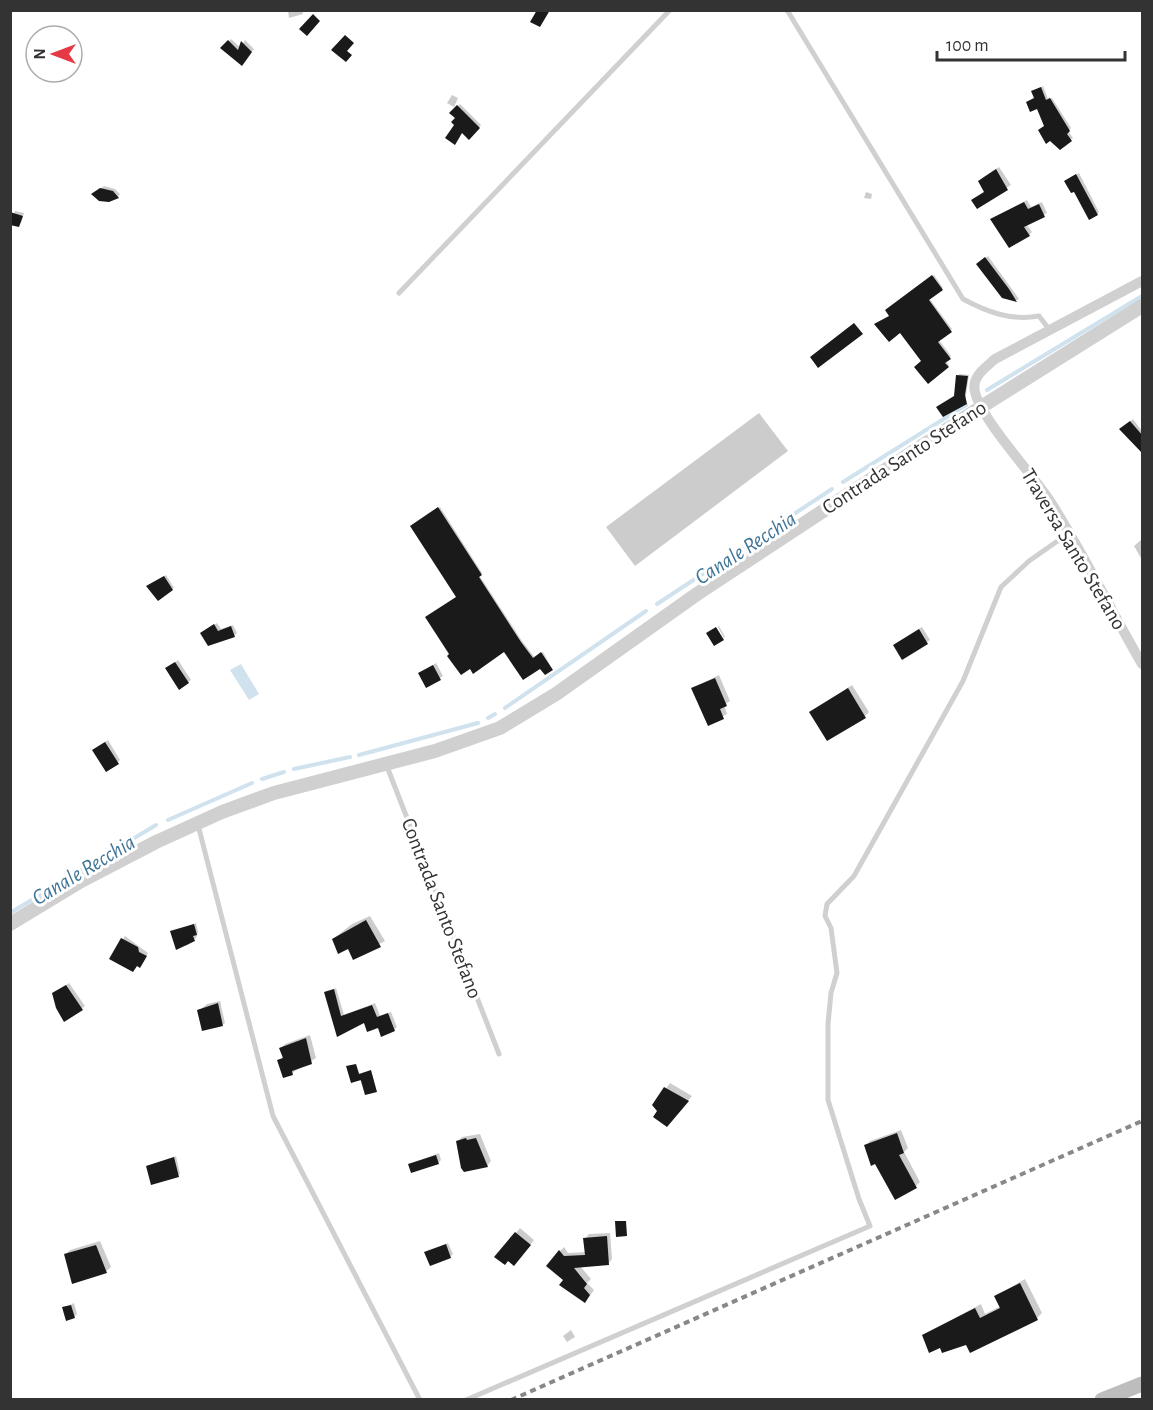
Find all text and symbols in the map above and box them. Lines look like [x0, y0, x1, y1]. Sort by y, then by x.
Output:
north arrow [24, 24, 84, 84]
scale bar [937, 24, 1124, 62]
text: 100 m [946, 37, 989, 55]
text: N [32, 48, 48, 60]
street label: Contrada Santo Stefano [818, 397, 990, 518]
street label: Traversa Santo Stefano [1017, 465, 1130, 633]
water label: Canale Recchia [691, 507, 800, 589]
street label: Contrada Santo Stefano [397, 815, 486, 1001]
water label: Canale Recchia [28, 831, 139, 909]

